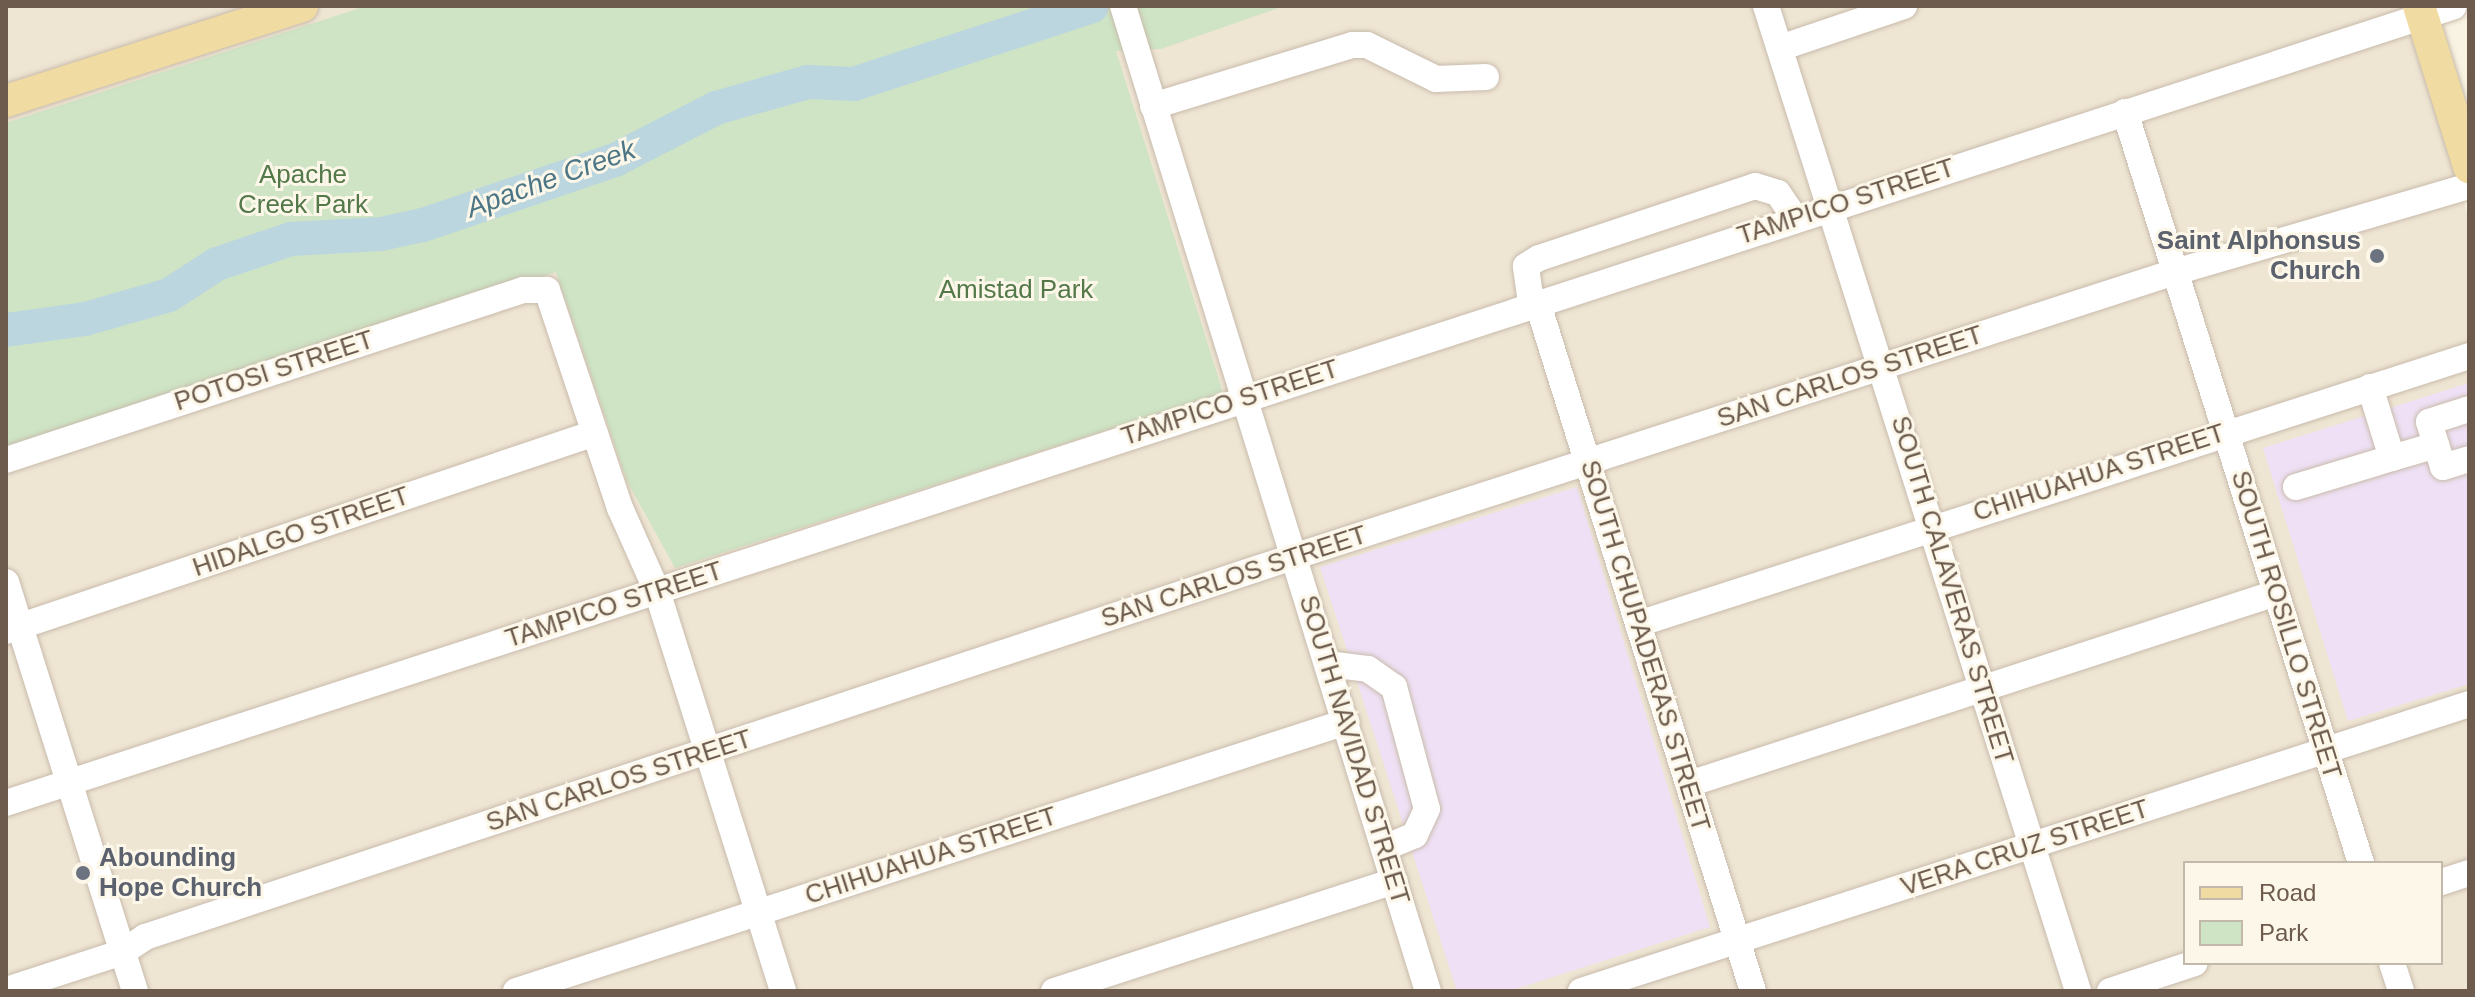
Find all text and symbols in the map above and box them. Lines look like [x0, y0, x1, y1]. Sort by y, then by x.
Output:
water label: Apache Creek [462, 133, 640, 225]
street label: TAMPICO STREET [1734, 152, 1958, 252]
park label: Apache Creek Park [238, 159, 368, 220]
place label: Saint Alphonsus Church [2156, 225, 2361, 286]
marker: Saint Alphonsus Church [2368, 247, 2386, 265]
park label: Amistad Park [939, 274, 1093, 306]
street label: SAN CARLOS STREET [1713, 319, 1987, 435]
street label: POTOSI STREET [170, 324, 378, 418]
street label: TAMPICO STREET [1118, 353, 1342, 453]
street label: SOUTH CALAVERAS STREET [1884, 412, 2020, 768]
street label: CHIHUAHUA STREET [1968, 417, 2230, 529]
street label: SOUTH CHUPADERAS STREET [1574, 457, 1716, 835]
street label: SOUTH ROSILLO STREET [2224, 467, 2348, 783]
street label: HIDALGO STREET [189, 480, 413, 584]
street label: SAN CARLOS STREET [1097, 519, 1371, 635]
street label: TAMPICO STREET [502, 555, 726, 655]
street label: SOUTH NAVIDAD STREET [1292, 592, 1416, 908]
street label: SAN CARLOS STREET [482, 723, 756, 839]
street label: VERA CRUZ STREET [1897, 793, 2153, 903]
street label: CHIHUAHUA STREET [800, 800, 1062, 912]
place label: Abounding Hope Church [99, 842, 262, 904]
legend [2183, 861, 2443, 965]
marker: Abounding Hope Church [74, 864, 92, 882]
text: Road [2259, 879, 2316, 906]
text: Park [2259, 919, 2308, 946]

